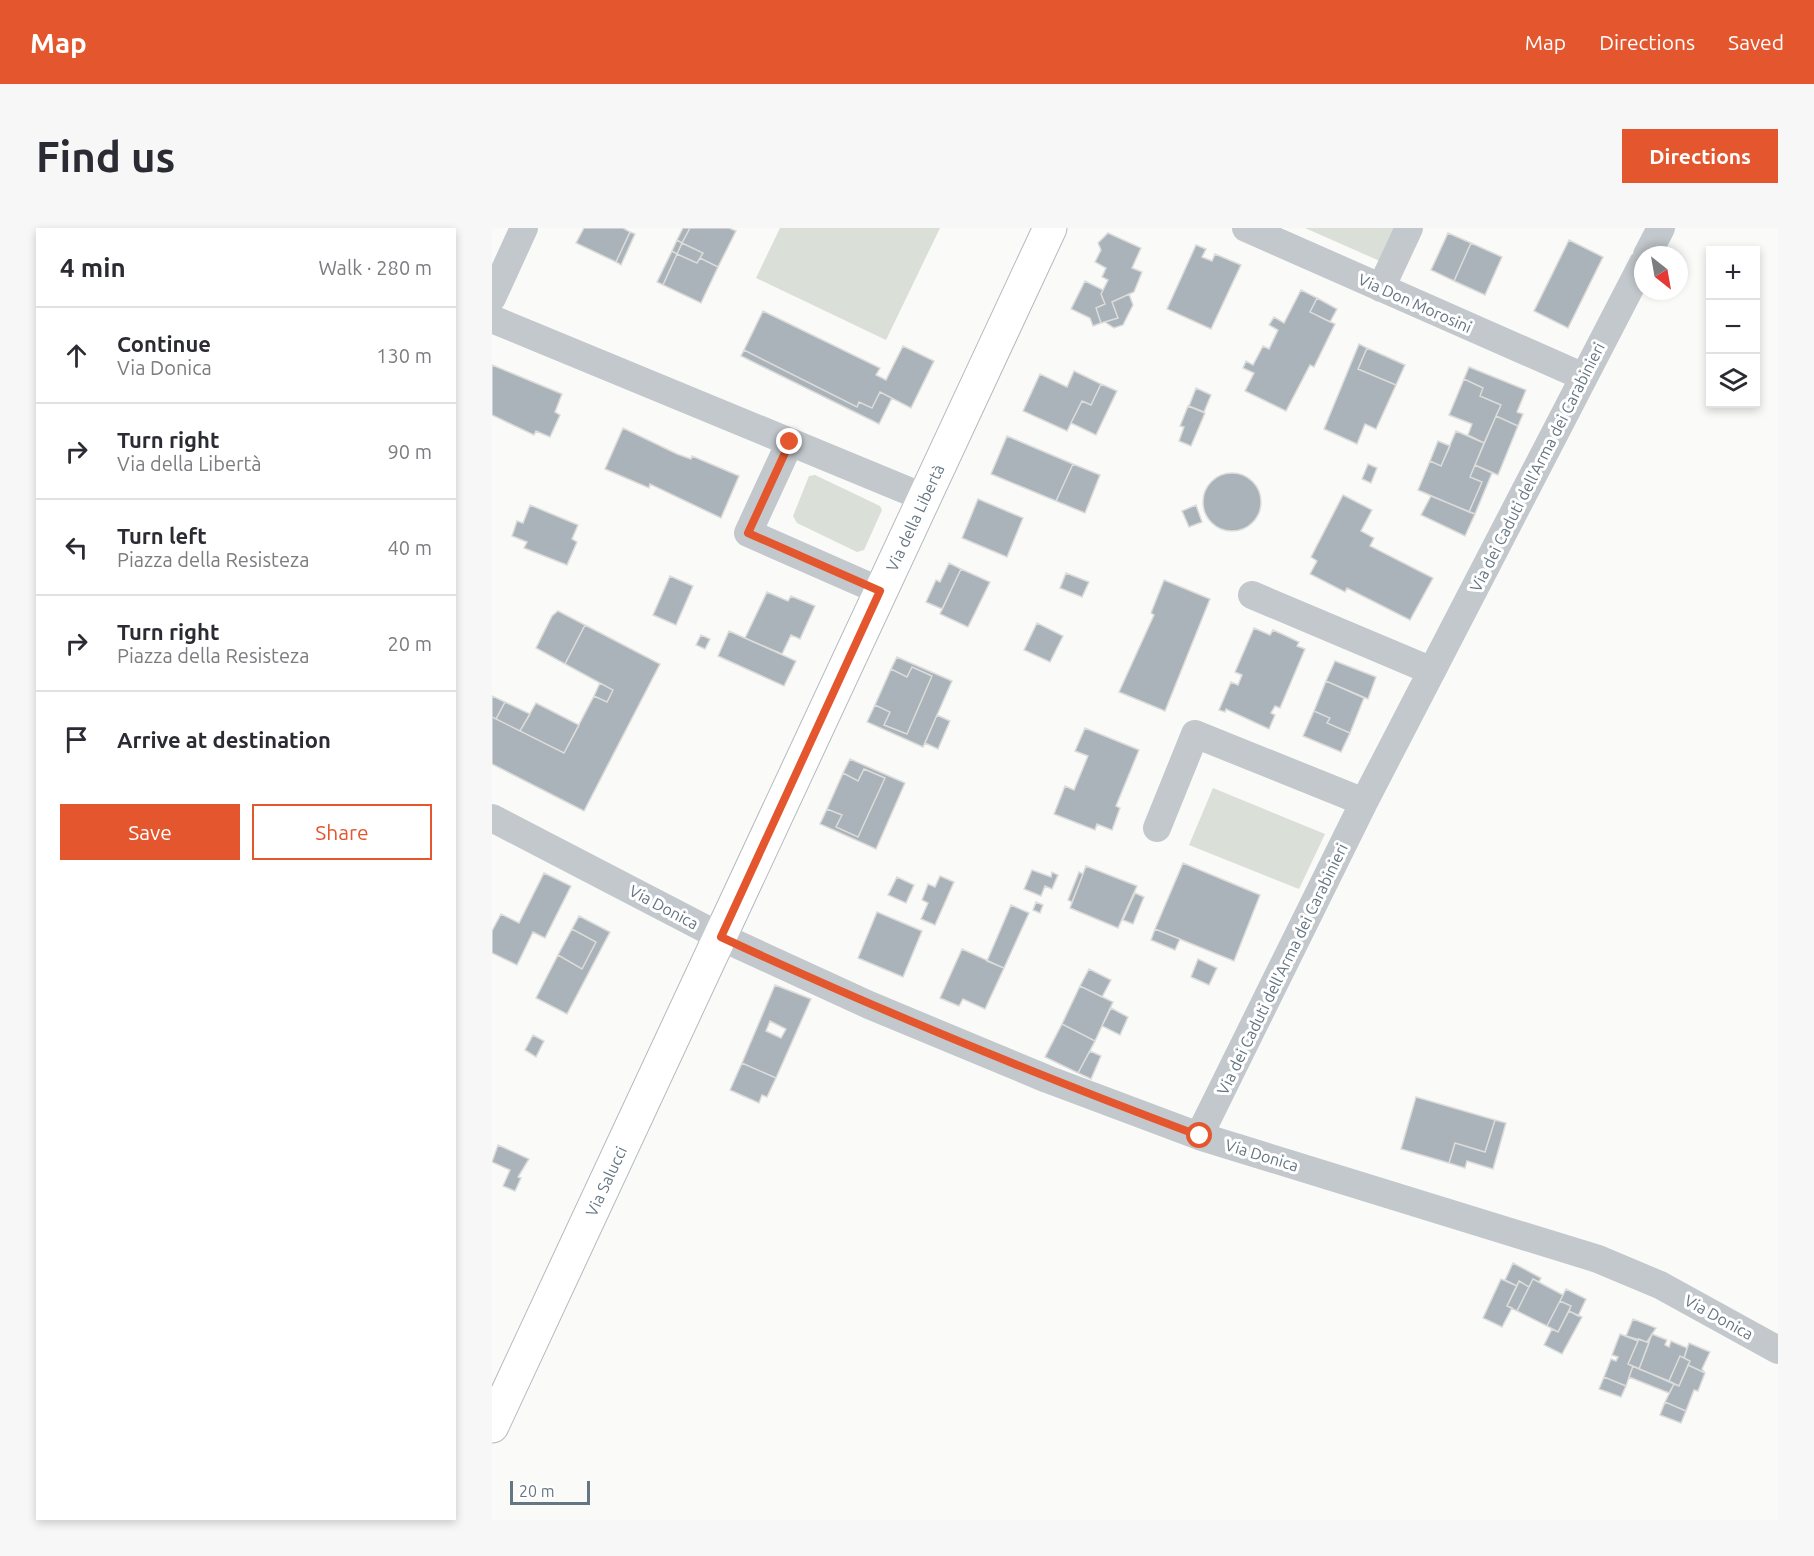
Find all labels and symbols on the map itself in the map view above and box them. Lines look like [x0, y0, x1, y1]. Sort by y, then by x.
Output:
north arrow [1634, 246, 1688, 300]
street label: Via Don Morosini [1355, 270, 1475, 336]
street label: Via dei Caduti dell'Arma dei Carabinieri [1466, 339, 1608, 595]
route end [776, 428, 802, 454]
street label: Via della Libertà [882, 461, 948, 574]
street label: Via dei Caduti dell'Arma dei Carabinieri [1213, 840, 1351, 1098]
street label: Via Donica [626, 881, 702, 933]
route start [1186, 1122, 1212, 1148]
street label: Via Donica [1223, 1135, 1301, 1175]
street label: Via Salucci [582, 1143, 630, 1219]
street label: Via Donica [1682, 1291, 1756, 1343]
scale bar [510, 1478, 590, 1506]

